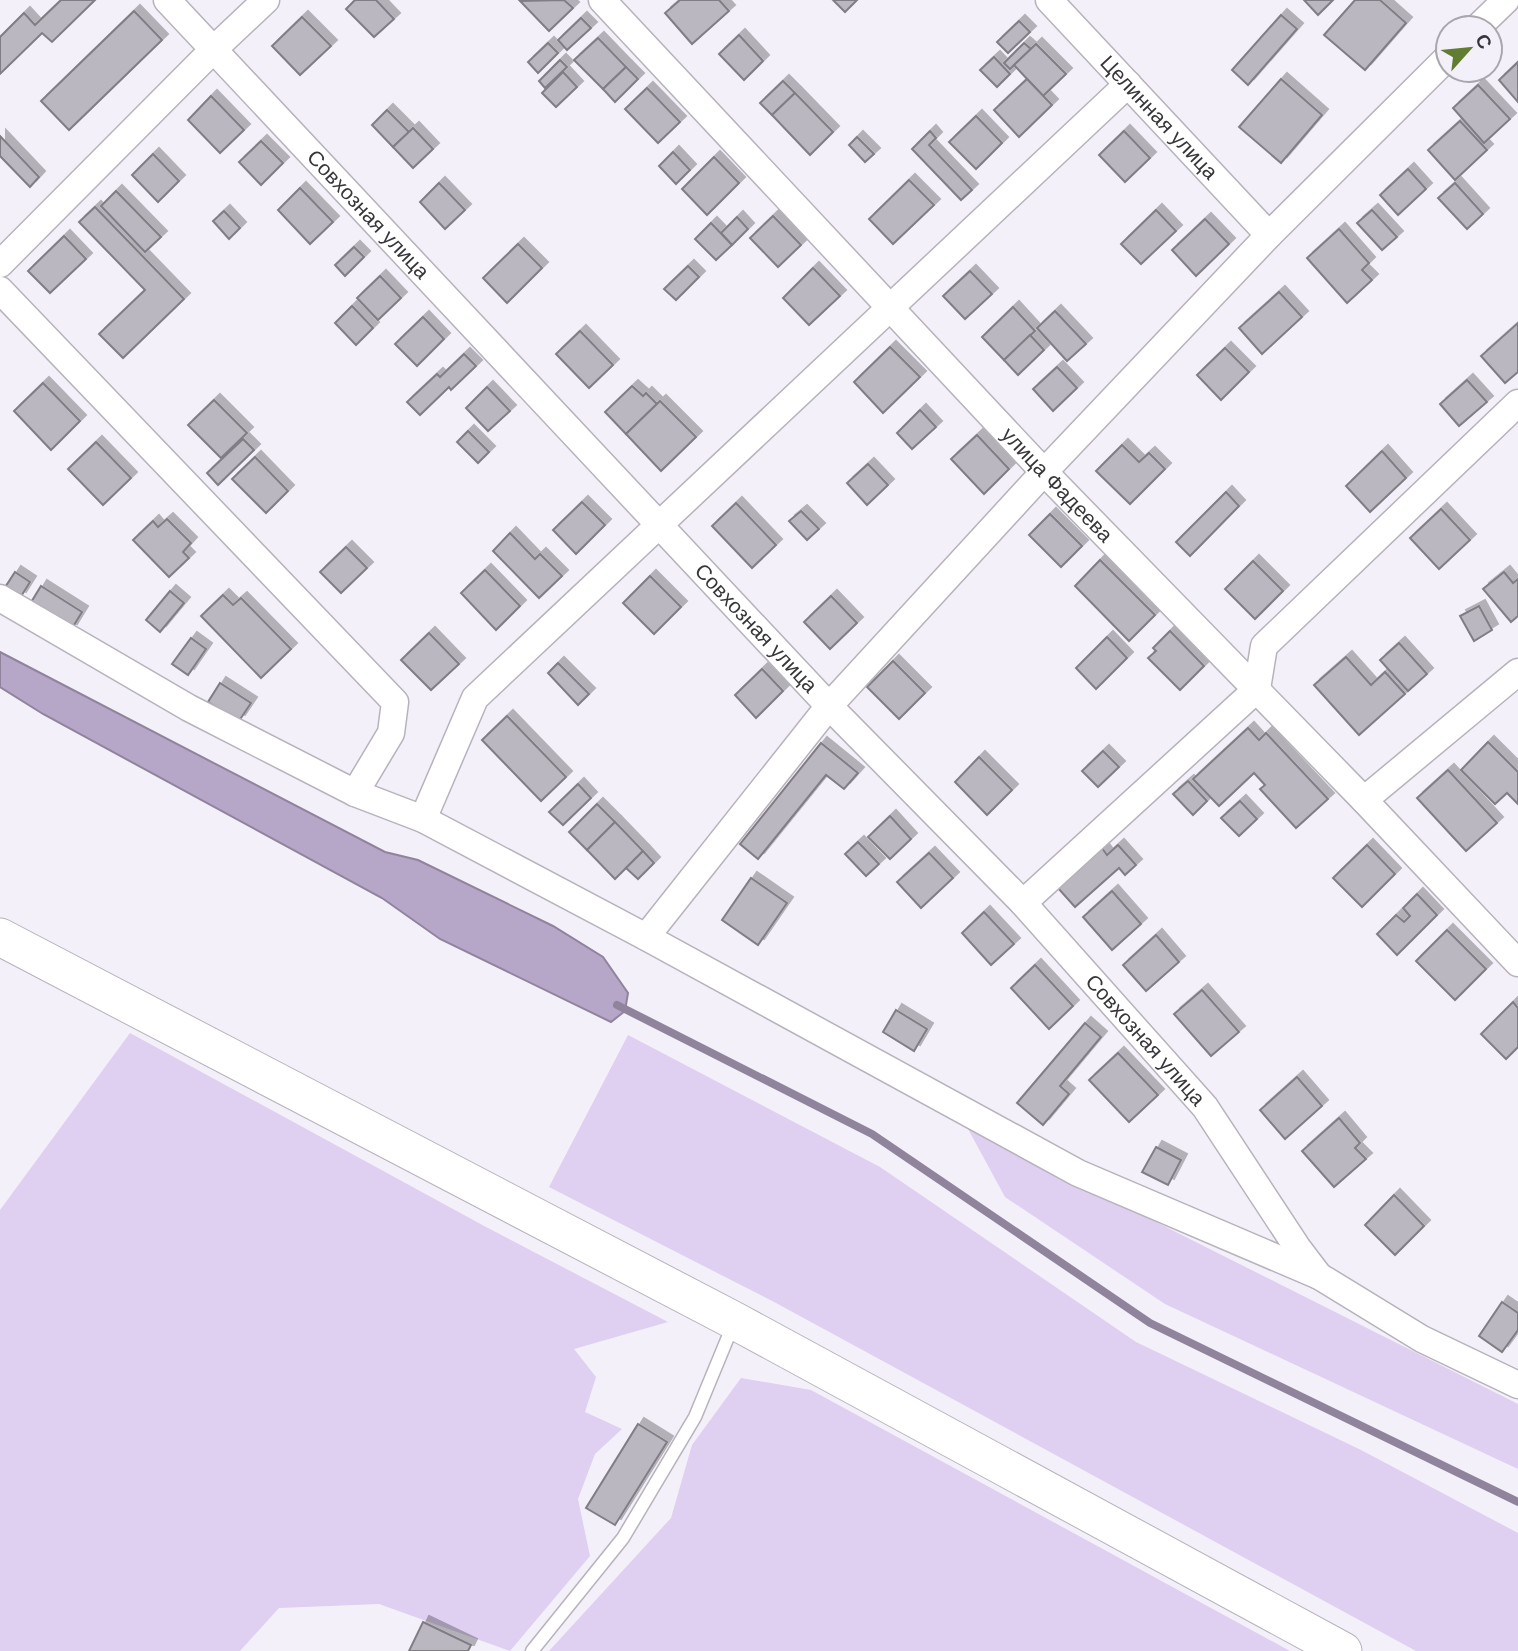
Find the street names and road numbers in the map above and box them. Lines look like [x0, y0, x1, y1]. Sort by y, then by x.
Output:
street label: Целинная улица [1096, 51, 1223, 184]
street label: Совхозная улица [303, 145, 434, 283]
street label: улица Фадеева [997, 423, 1118, 547]
street label: Совхозная улица [691, 559, 822, 697]
street label: Совхозная улица [1081, 970, 1210, 1110]

